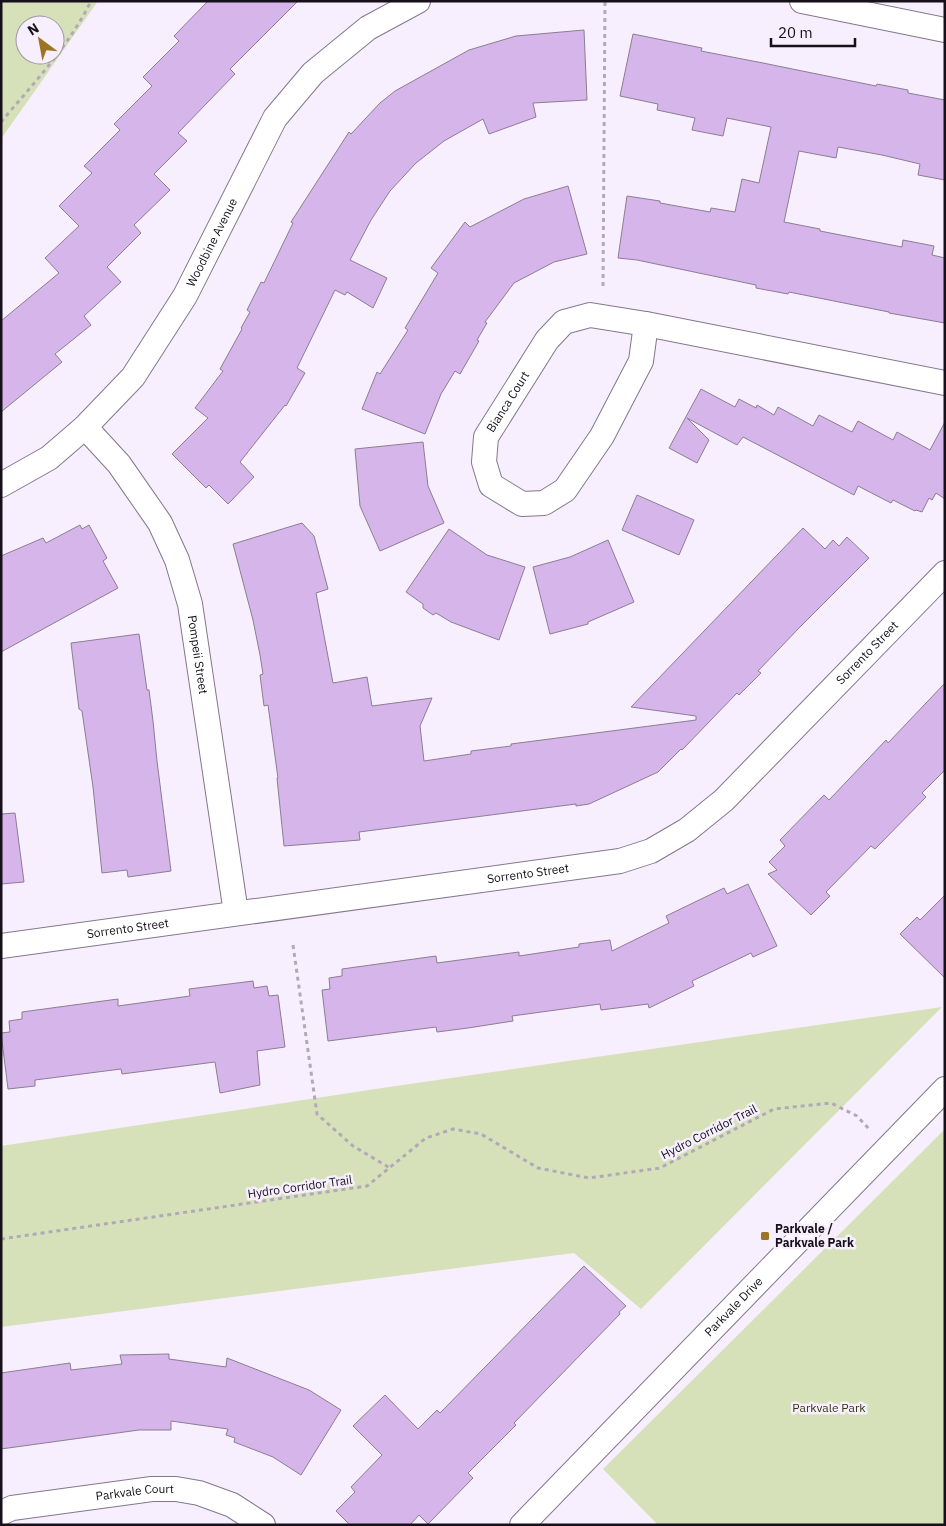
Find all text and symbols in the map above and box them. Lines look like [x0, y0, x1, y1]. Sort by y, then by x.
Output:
north arrow [15, 15, 65, 65]
scale bar [771, 15, 855, 47]
text: N [24, 19, 42, 39]
text: 20 m [778, 23, 813, 42]
street label: Woodbine Avenue [183, 195, 240, 289]
street label: Bianca Court [483, 368, 532, 435]
street label: Pompeii Street [185, 614, 211, 695]
street label: Sorrento Street [833, 618, 901, 687]
street label: Sorrento Street [486, 860, 570, 886]
street label: Sorrento Street [86, 915, 170, 941]
street label: Hydro Corridor Trail [658, 1101, 759, 1162]
street label: Hydro Corridor Trail [247, 1172, 353, 1201]
place label: Parkvale / Parkvale Park [775, 1221, 854, 1250]
marker: Parkvale / Parkvale Park [759, 1230, 771, 1242]
street label: Parkvale Drive [701, 1273, 766, 1339]
park label: Parkvale Park [792, 1400, 866, 1415]
street label: Parkvale Court [95, 1481, 174, 1504]

